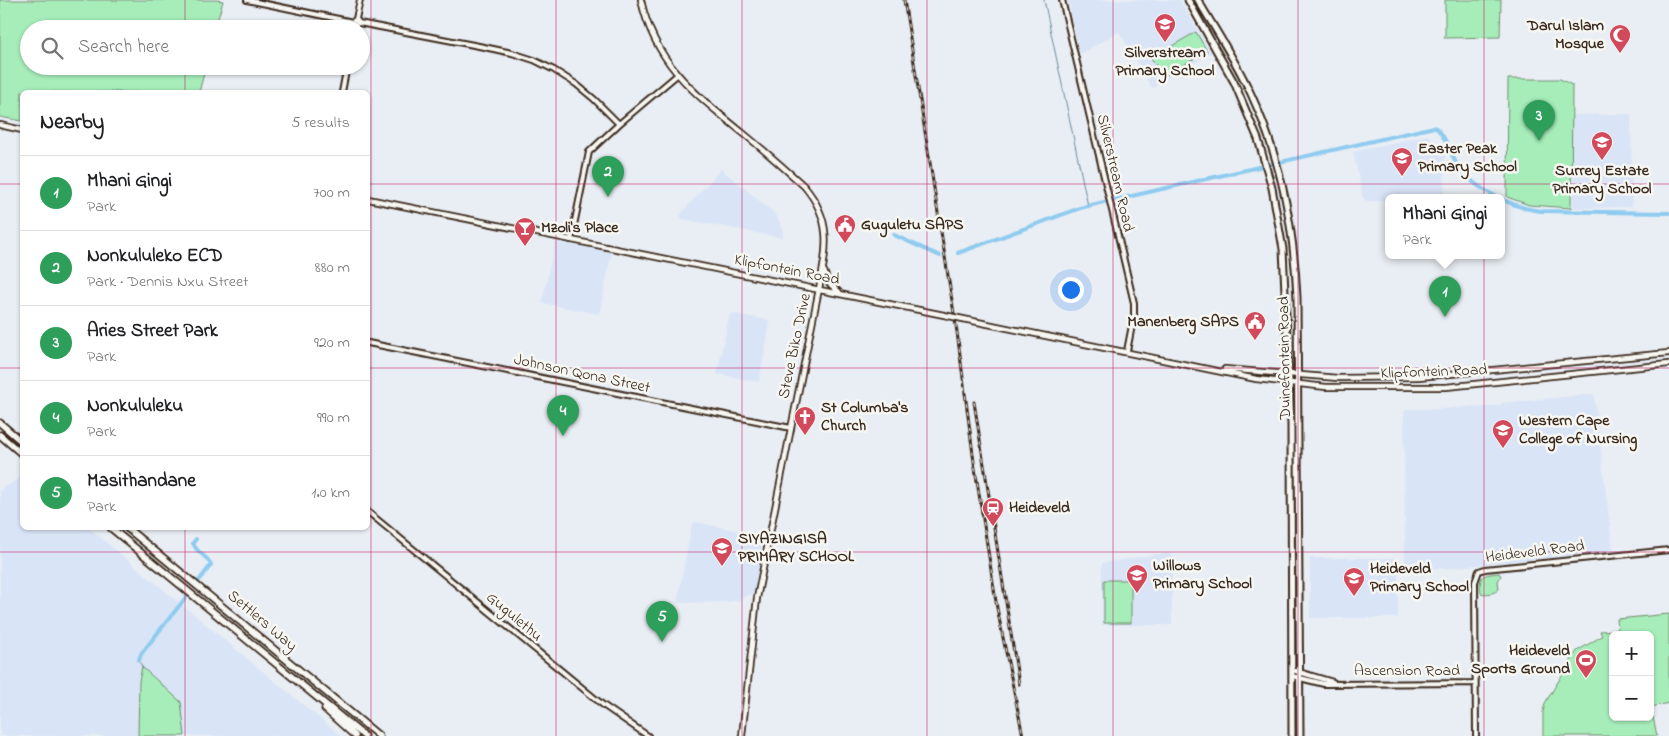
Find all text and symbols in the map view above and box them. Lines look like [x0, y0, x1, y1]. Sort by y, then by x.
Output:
school or university icon: Silverstream Primary School [1153, 12, 1177, 43]
place label: Darul Islam Mosque [1526, 14, 1605, 56]
search box [20, 20, 370, 75]
mosque icon: Darul Islam Mosque [1608, 23, 1632, 54]
icon: search [38, 34, 66, 62]
text: Search here [78, 34, 169, 61]
place label: Silverstream Primary School [1116, 41, 1215, 84]
pin: 3 [1523, 100, 1555, 141]
text: Nearby [40, 108, 104, 138]
text: 5 results [291, 111, 350, 135]
street label: Silverstream Road [1090, 112, 1140, 234]
school or university icon: Surrey Estate Primary School [1590, 130, 1614, 161]
place label: Easter Peak Primary School [1418, 137, 1517, 180]
school or university icon: Easter Peak Primary School [1390, 146, 1414, 177]
pin: 2 [592, 156, 624, 197]
place label: Surrey Estate Primary School [1553, 159, 1652, 202]
text: Mhani Gingi [87, 168, 172, 195]
text: 1 [53, 181, 59, 205]
text: 700 m [313, 181, 350, 205]
popup [1385, 194, 1505, 259]
text: Park [87, 195, 116, 219]
text: Mhani Gingi [1402, 201, 1488, 228]
public building icon: Guguletu SAPS [833, 213, 857, 244]
place label: Guguletu SAPS [861, 213, 963, 238]
bar icon: Mzoli's Place [513, 216, 537, 247]
place label: Mzoli's Place [541, 216, 619, 240]
text: Park [1402, 228, 1431, 252]
text: Nonkululeko ECD [87, 243, 223, 270]
street label: Klipfontein Road [732, 248, 842, 292]
text: 2 [52, 256, 60, 280]
text: 880 m [315, 256, 350, 280]
text: Park · Dennis Nxu Street [87, 270, 248, 294]
pin: 1 [1429, 276, 1461, 317]
your location [1058, 277, 1084, 303]
street label: Steve Biko Drive [772, 290, 818, 401]
street label: Duinefontein Road [1272, 296, 1298, 421]
place label: Manenberg SAPS [1127, 310, 1239, 335]
public building icon: Manenberg SAPS [1243, 310, 1267, 341]
text: Aries Street Park [87, 318, 218, 345]
text: 3 [53, 331, 59, 355]
text: 920 m [314, 331, 350, 355]
text: Park [87, 345, 116, 369]
street label: Johnson Qona Street [512, 348, 653, 400]
street label: Klipfontein Road [1380, 358, 1488, 386]
text: Nonkululeku [87, 393, 183, 420]
pin: 4 [547, 395, 579, 436]
place label: St Columba's Church [821, 396, 908, 438]
church icon: St Columba's Church [793, 405, 817, 436]
text: 4 [53, 406, 59, 430]
text: 990 m [317, 406, 350, 430]
place label: Western Cape College of Nursing [1519, 409, 1637, 452]
school or university icon: Western Cape College of Nursing [1491, 418, 1515, 449]
text: Park [87, 420, 116, 444]
text: Masithandane [87, 468, 196, 495]
text: 5 [51, 481, 61, 505]
text: 1.0 km [311, 481, 350, 505]
text: Park [87, 495, 116, 519]
station icon: Heideveld [981, 496, 1005, 527]
place label: Heideveld [1009, 496, 1070, 520]
place label: SIYAZINGISA PRIMARY SCHOOL [738, 527, 855, 569]
street label: Heideveld Road [1484, 534, 1586, 570]
school or university icon: SIYAZINGISA PRIMARY SCHOOL [710, 536, 734, 567]
place label: Willows Primary School [1153, 554, 1252, 597]
place label: Heideveld Primary School [1370, 557, 1469, 600]
school or university icon: Willows Primary School [1125, 563, 1149, 594]
school or university icon: Heideveld Primary School [1342, 566, 1366, 597]
street label: Settlers Way [222, 584, 302, 658]
street label: Gugulethu [480, 586, 548, 648]
pin: 5 [646, 601, 678, 642]
map controls [1609, 631, 1654, 721]
button: + [1609, 631, 1654, 676]
place label: Heideveld Sports Ground [1471, 639, 1570, 681]
sports icon: Heideveld Sports Ground [1574, 648, 1598, 679]
street label: Ascension Road [1354, 659, 1460, 683]
button: − [1609, 676, 1654, 721]

